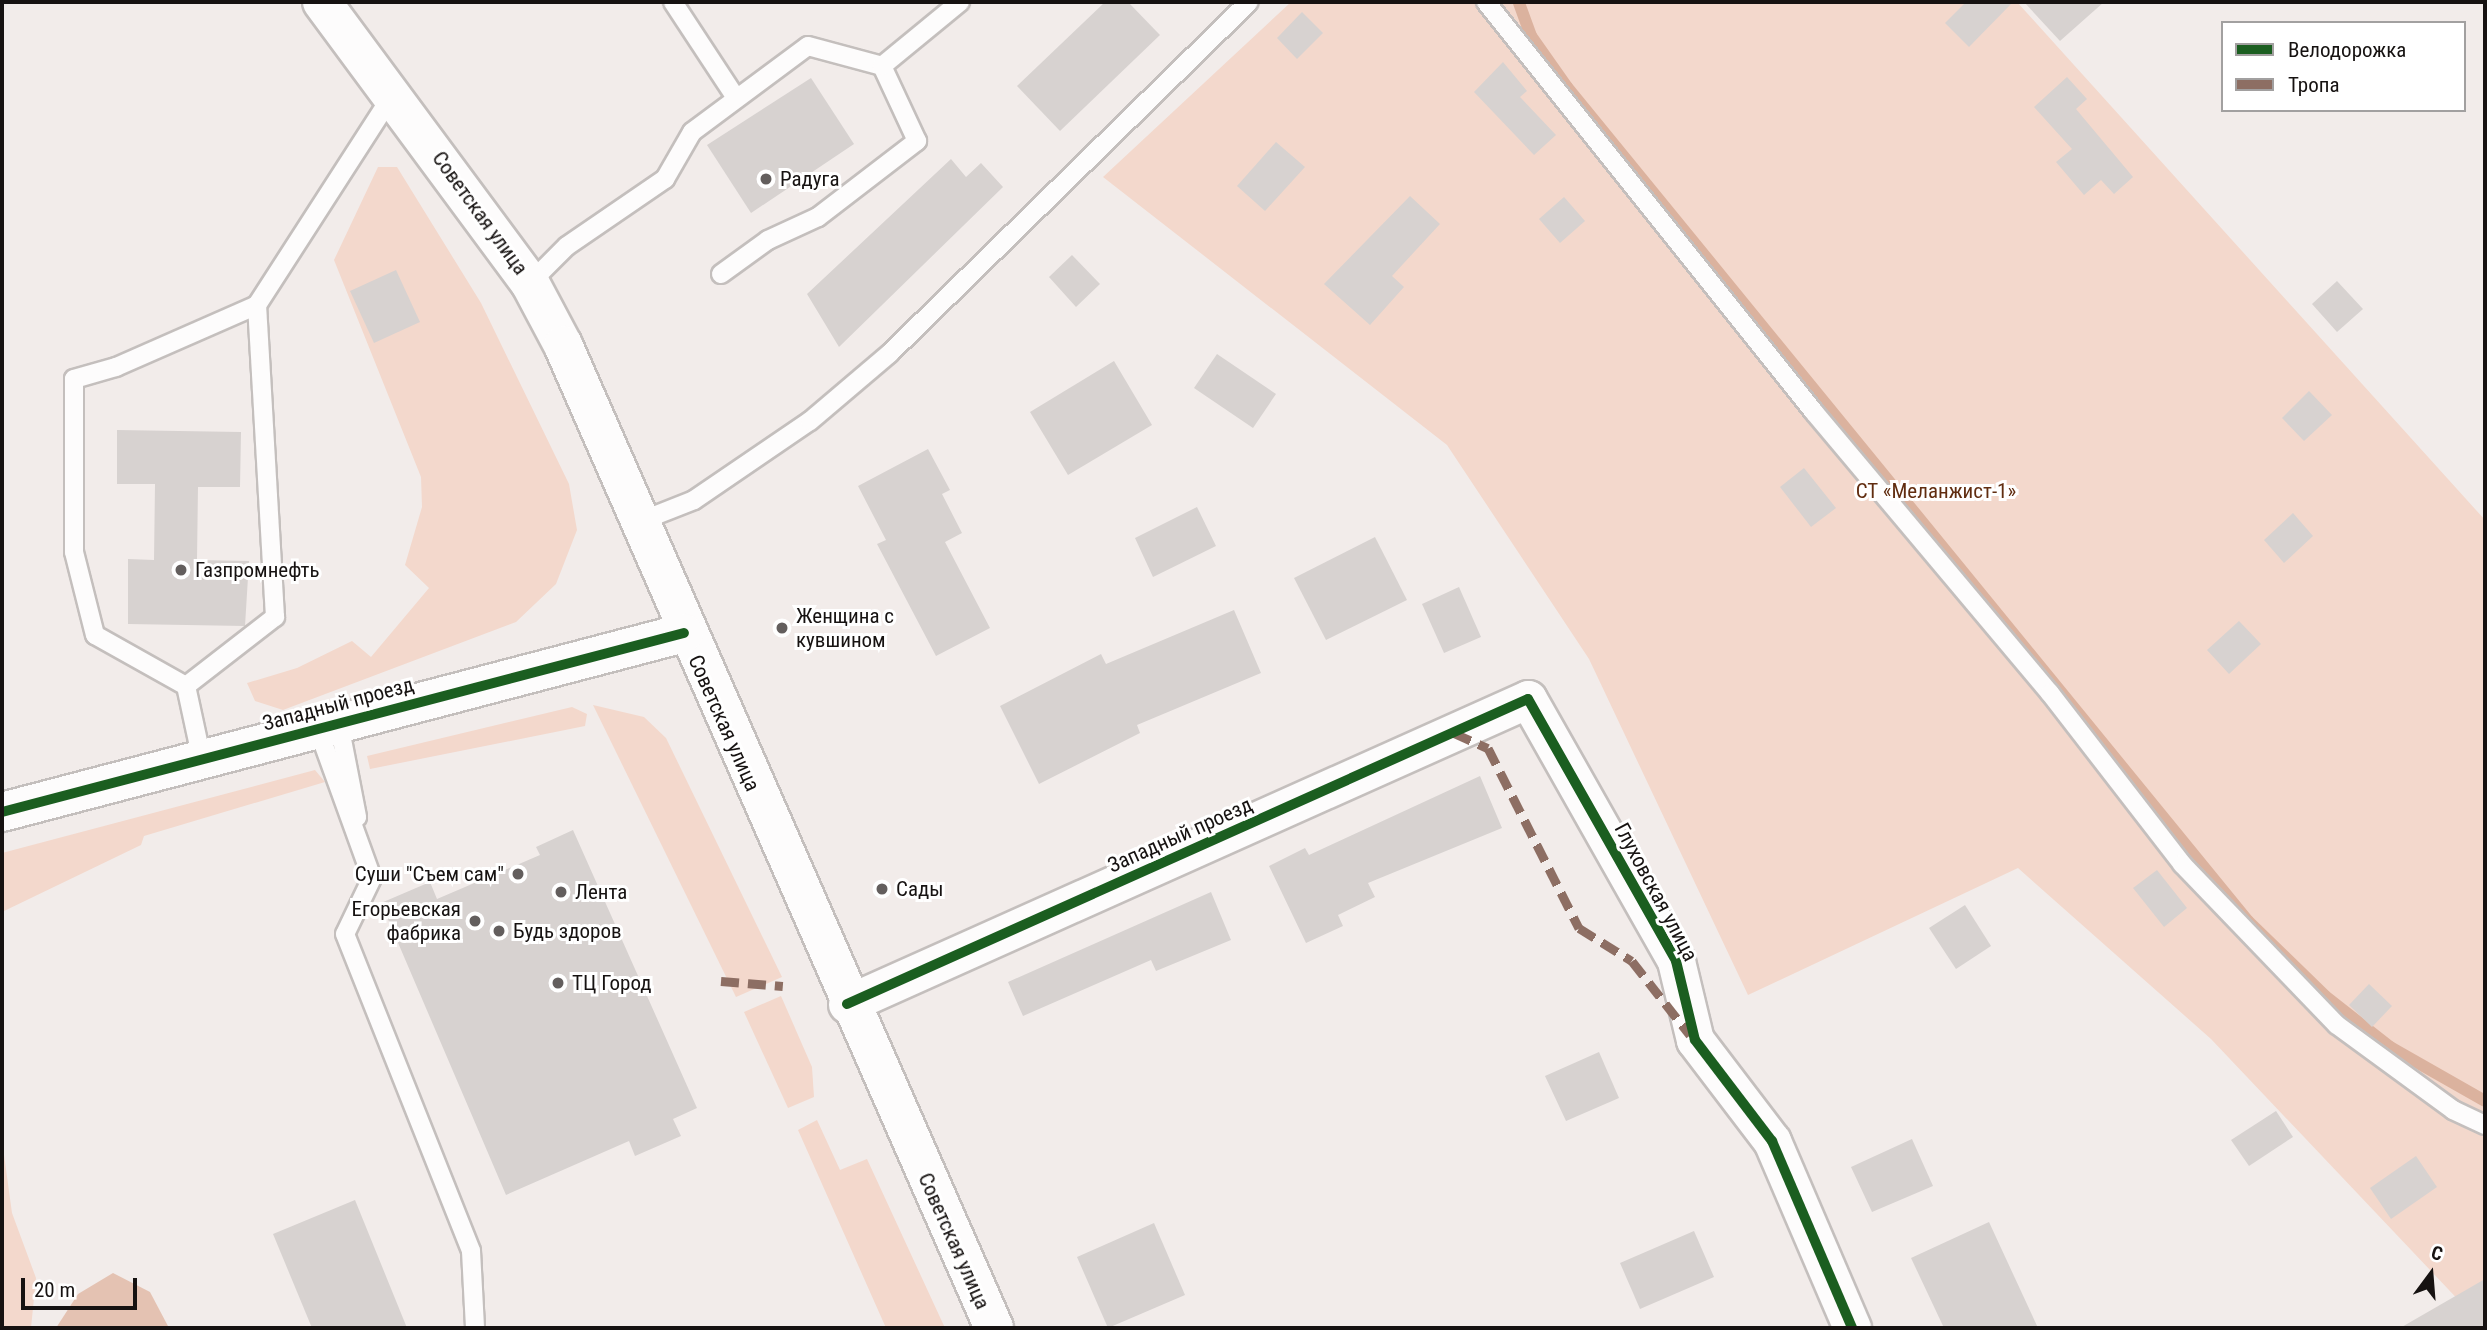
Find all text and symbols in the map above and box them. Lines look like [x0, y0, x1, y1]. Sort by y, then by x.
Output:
legend [2221, 21, 2466, 112]
text: Велодорожка [2288, 38, 2406, 62]
text: Тропа [2288, 73, 2339, 97]
street label: Советская улица [427, 146, 533, 280]
place label: Радуга [780, 166, 839, 192]
marker: Радуга [758, 171, 774, 187]
park label: СТ «Меланжист-1» [1856, 478, 2016, 504]
place label: Газпромнефть [195, 557, 320, 583]
marker: Газпромнефть [173, 562, 189, 578]
place label: Женщина с кувшином [796, 603, 894, 653]
marker: Женщина с кувшином [774, 620, 790, 636]
street label: Советская улица [683, 651, 765, 795]
street label: Западный проезд [260, 672, 416, 736]
street label: Западный проезд [1104, 792, 1256, 878]
street label: Глуховская улица [1609, 819, 1703, 965]
place label: Суши "Съем сам" [355, 861, 504, 887]
marker: Суши "Съем сам" [510, 866, 526, 882]
place label: Сады [896, 876, 944, 902]
place label: Лента [575, 879, 627, 905]
marker: Сады [874, 881, 890, 897]
marker: Лента [553, 884, 569, 900]
place label: Егорьевская фабрика [352, 896, 461, 946]
marker: Егорьевская фабрика [467, 913, 483, 929]
place label: Будь здоров [513, 918, 621, 944]
marker: Будь здоров [491, 923, 507, 939]
place label: ТЦ Город [572, 970, 651, 996]
marker: ТЦ Город [550, 975, 566, 991]
street label: Советская улица [913, 1169, 995, 1313]
north arrow [2396, 1239, 2466, 1309]
text: С [2429, 1241, 2445, 1266]
scale bar [24, 1264, 140, 1308]
text: 20 m [34, 1278, 75, 1302]

